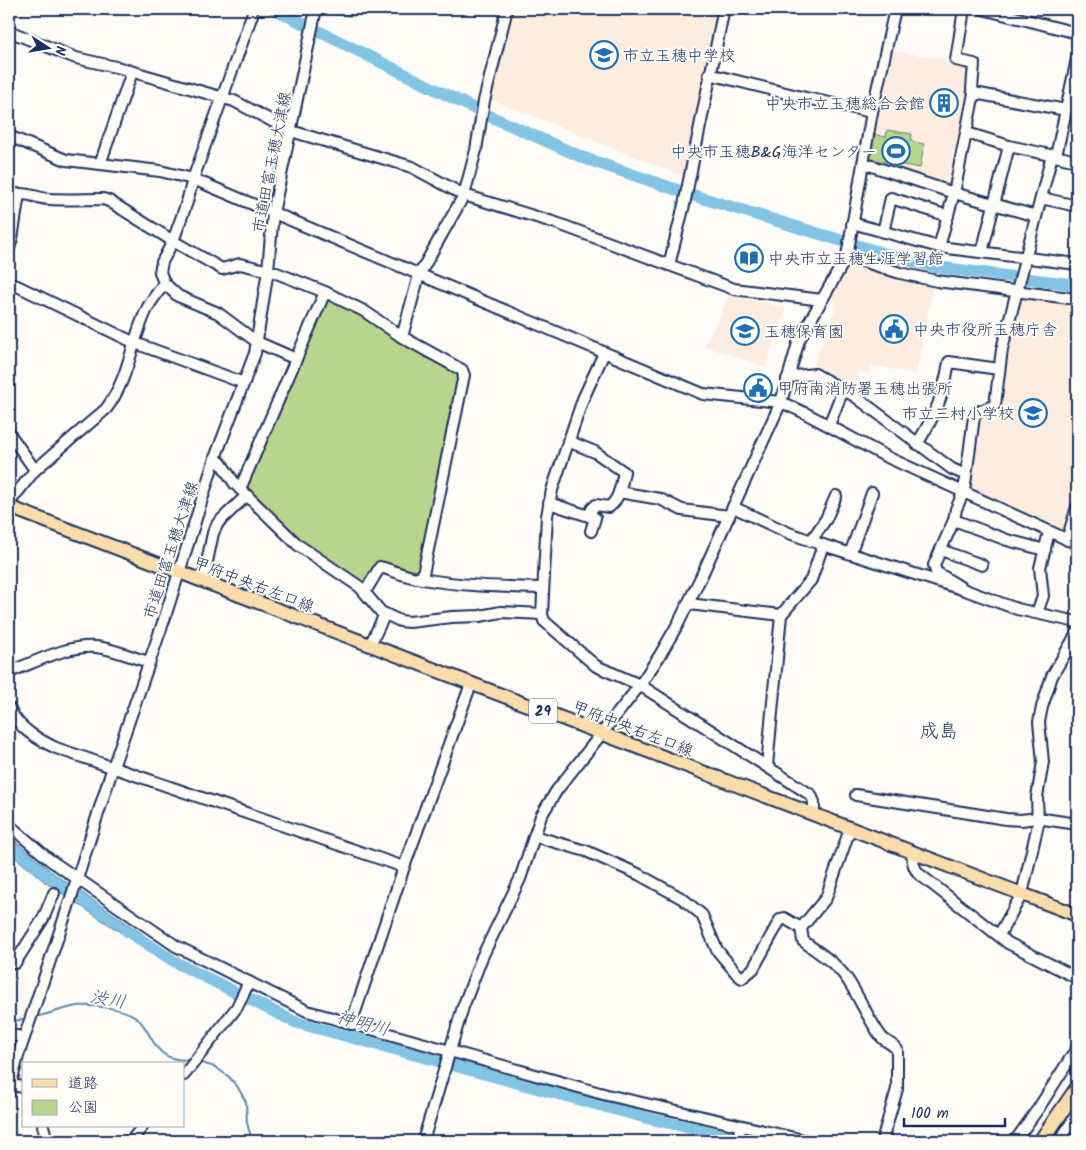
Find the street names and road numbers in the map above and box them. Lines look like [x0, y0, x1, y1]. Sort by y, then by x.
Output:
street label: 市道田富玉穂大津線 [246, 89, 298, 235]
street label: 市道田富玉穂大津線 [137, 478, 206, 623]
street label: 甲府中央右左口線 [189, 551, 318, 620]
street label: 甲府中央右左口線 [568, 695, 697, 764]
road number: 29 [529, 698, 557, 724]

